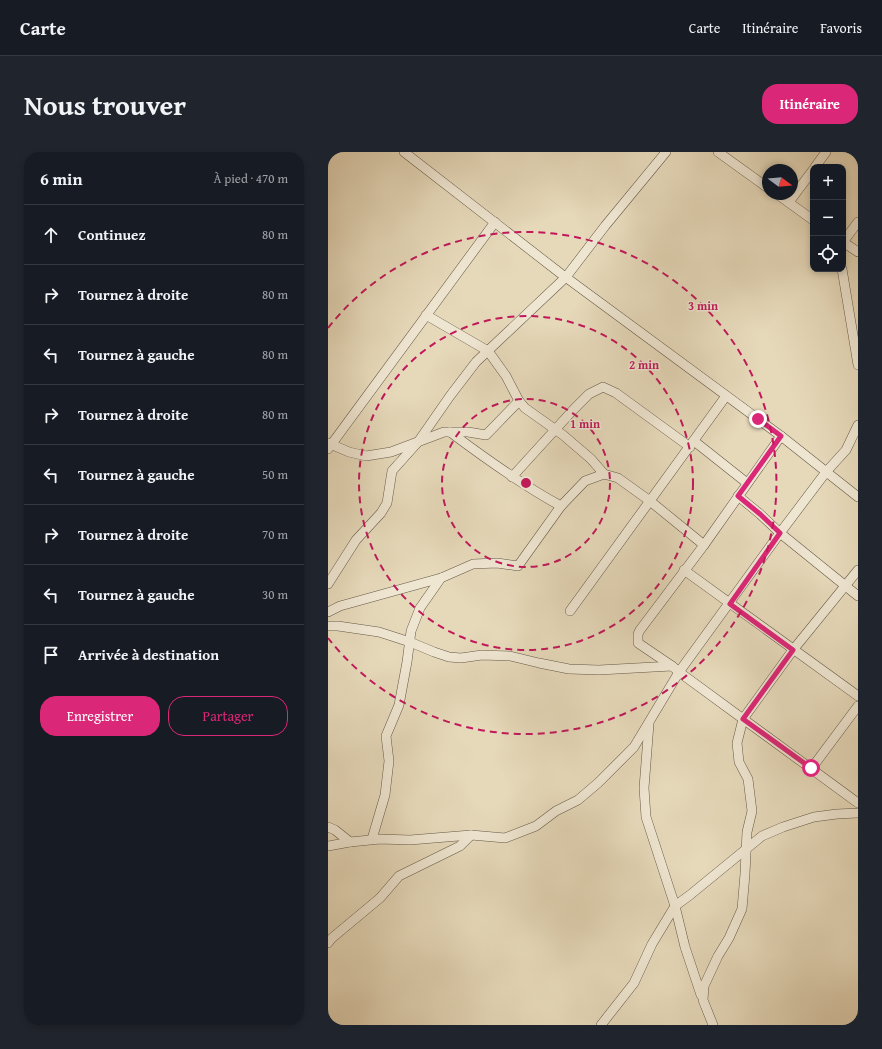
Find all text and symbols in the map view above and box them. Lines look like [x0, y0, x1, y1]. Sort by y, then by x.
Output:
text: Carte [20, 14, 66, 42]
text: Carte [689, 18, 720, 38]
text: Itinéraire [742, 18, 798, 38]
text: Favoris [820, 18, 862, 38]
text: Nous trouver [24, 84, 186, 125]
button: Itinéraire [762, 84, 858, 124]
north arrow [762, 164, 798, 200]
map controls [810, 164, 846, 272]
button: + [810, 164, 846, 200]
text: 6 min [40, 166, 82, 191]
text: À pied · 470 m [213, 169, 288, 188]
button: − [810, 200, 846, 236]
icon: ahead [40, 224, 62, 246]
text: Continuez [78, 224, 146, 245]
text: 80 m [262, 225, 288, 244]
button: locate [810, 236, 846, 272]
icon: right [40, 284, 62, 306]
text: Tournez à droite [78, 284, 188, 305]
text: 80 m [262, 285, 288, 304]
text: 3 min [688, 297, 718, 314]
icon: left [40, 344, 62, 366]
text: Tournez à gauche [78, 344, 195, 365]
text: 80 m [262, 345, 288, 364]
text: 2 min [629, 356, 659, 373]
icon: right [40, 404, 62, 426]
text: Tournez à droite [78, 404, 188, 425]
text: 80 m [262, 405, 288, 424]
route end [749, 410, 767, 428]
text: 1 min [570, 415, 600, 432]
icon: left [40, 464, 62, 486]
text: Tournez à gauche [78, 464, 195, 485]
text: 50 m [262, 465, 288, 484]
centre of rings [519, 476, 533, 490]
icon: right [40, 524, 62, 546]
text: Tournez à droite [78, 524, 188, 545]
text: 70 m [262, 525, 288, 544]
icon: left [40, 584, 62, 606]
text: Tournez à gauche [78, 584, 195, 605]
text: 30 m [262, 585, 288, 604]
icon: arrive [40, 644, 62, 666]
text: Arrivée à destination [78, 644, 219, 665]
button: Enregistrer [40, 696, 160, 736]
button: Partager [168, 696, 288, 736]
route start [802, 759, 820, 777]

